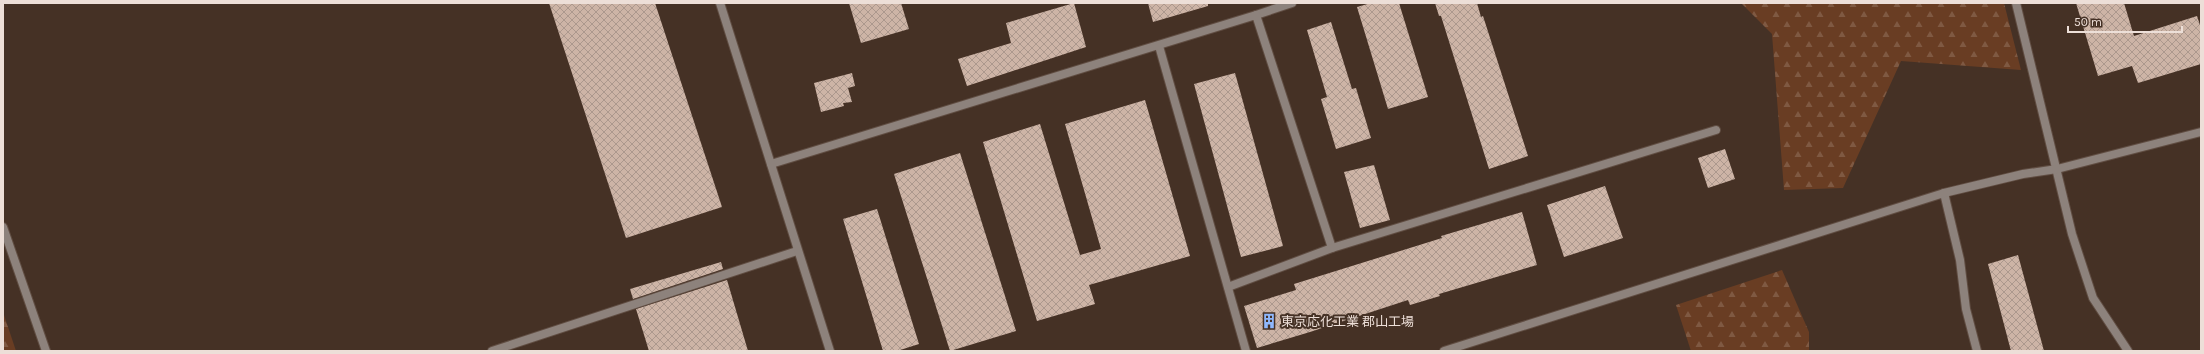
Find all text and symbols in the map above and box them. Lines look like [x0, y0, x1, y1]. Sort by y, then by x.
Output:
scale bar [2068, 8, 2182, 34]
text: 50 m [2074, 15, 2102, 29]
building icon: 東京応化工業 郡山工場 [1260, 312, 1278, 330]
place label: 東京応化工業 郡山工場 [1281, 314, 1414, 329]

